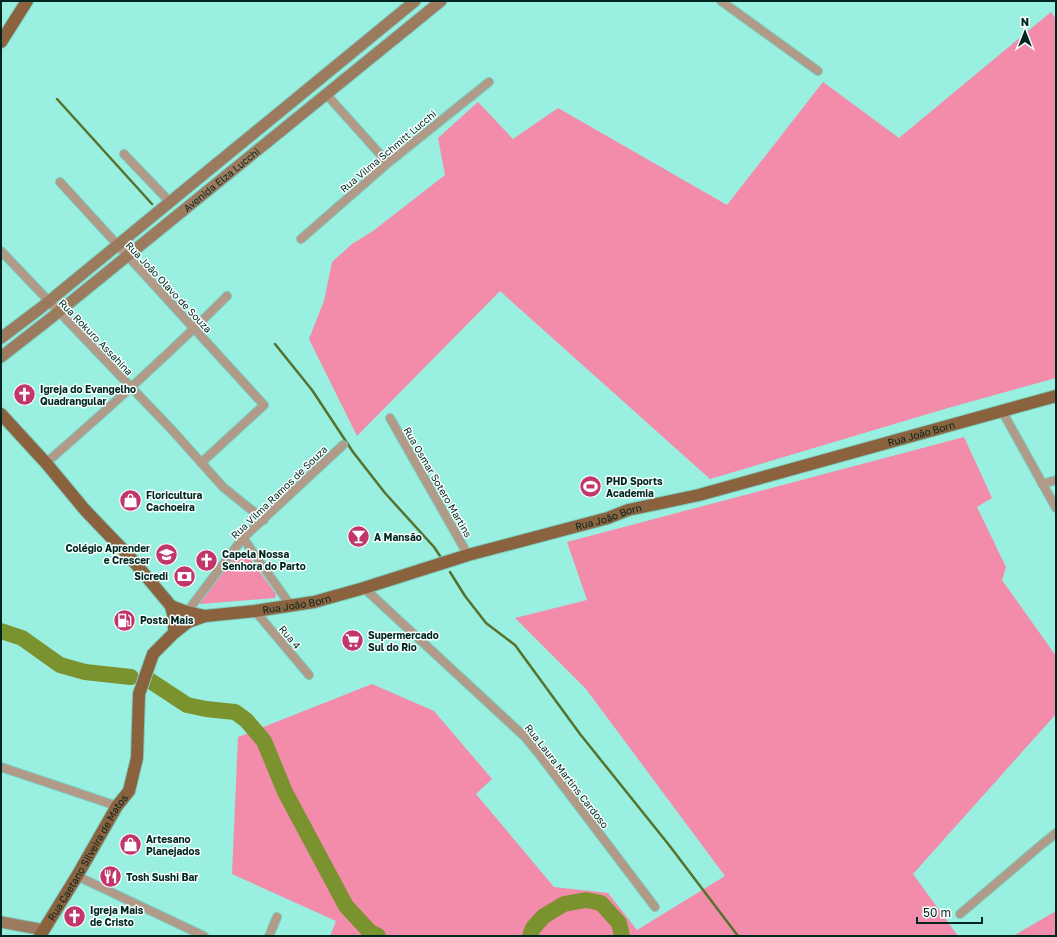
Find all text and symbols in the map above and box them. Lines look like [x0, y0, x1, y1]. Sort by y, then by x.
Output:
north arrow [1005, 12, 1045, 52]
text: N [1021, 15, 1029, 28]
street label: Rua Vilma Schmitt Lucchi [338, 107, 438, 195]
street label: Avenida Elza Lucchi [181, 145, 262, 214]
street label: Rua João Olavo de Souza [124, 239, 214, 335]
street label: Rua Rokuro Assahina [57, 296, 135, 378]
church icon: Igreja do Evangelho Quadrangular [11, 382, 37, 408]
place label: Igreja do Evangelho Quadrangular [40, 383, 136, 407]
street label: Rua João Born [886, 418, 956, 448]
street label: Rua Osmar Sotero Martins [401, 425, 475, 539]
street label: Rua Vilma Ramos de Souza [228, 443, 330, 541]
sports icon: PHD Sports Academia [578, 474, 604, 500]
place label: PHD Sports Academia [606, 475, 663, 499]
shop icon: Floricultura Cachoeira [118, 488, 144, 514]
place label: Floricultura Cachoeira [146, 489, 202, 513]
street label: Rua João Born [574, 501, 643, 532]
bar icon: A Mansão [345, 524, 371, 550]
place label: A Mansão [374, 531, 422, 543]
school or university icon: Colégio Aprender e Crescer [153, 541, 179, 567]
place label: Colégio Aprender e Crescer [65, 542, 150, 566]
church icon: Capela Nossa Senhora do Parto [193, 547, 219, 573]
place label: Capela Nossa Senhora do Parto [222, 548, 306, 572]
bank icon: Sicredi [171, 563, 197, 589]
place label: Sicredi [134, 570, 168, 582]
street label: Rua João Born [262, 592, 332, 616]
fuel station icon: Posta Mais [112, 607, 138, 633]
place label: Posta Mais [140, 614, 194, 626]
street label: Rua 4 [277, 623, 303, 651]
supermarket icon: Supermercado Sul do Rio [339, 628, 365, 654]
place label: Supermercado Sul do Rio [368, 629, 439, 653]
street label: Rua Laura Martins Cardoso [523, 722, 611, 830]
street label: Rua Caetano Silveira de Matos [45, 792, 130, 923]
shop icon: Artesano Planejados [118, 832, 144, 858]
place label: Artesano Planejados [146, 833, 200, 857]
restaurant icon: Tosh Sushi Bar [97, 864, 123, 890]
place label: Tosh Sushi Bar [126, 871, 198, 883]
scale bar [917, 899, 982, 925]
church icon: Igreja Mais de Cristo [61, 903, 87, 929]
place label: Igreja Mais de Cristo [90, 904, 144, 928]
text: 50 m [923, 905, 951, 920]

